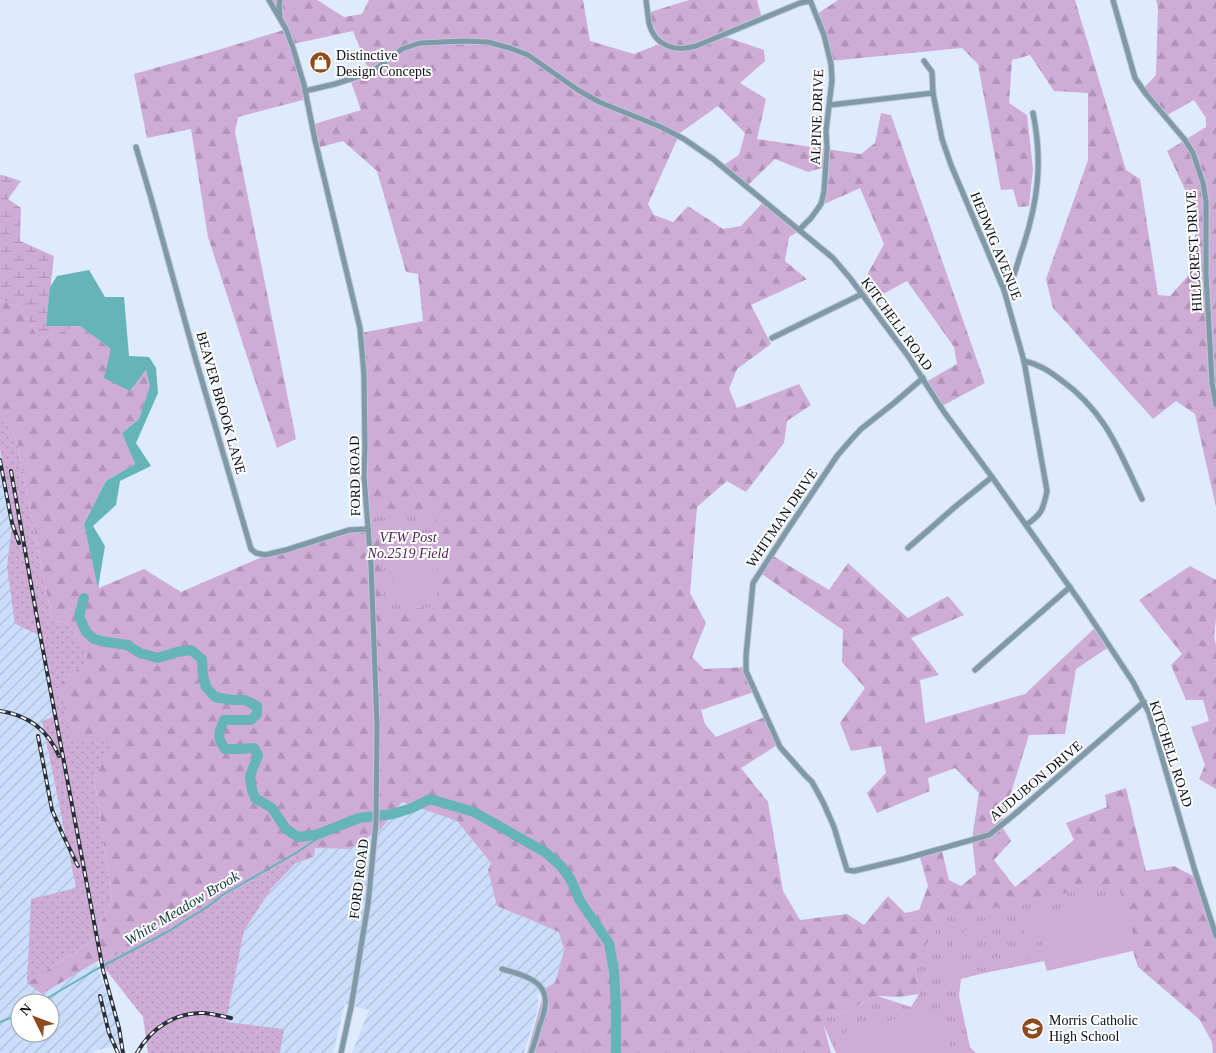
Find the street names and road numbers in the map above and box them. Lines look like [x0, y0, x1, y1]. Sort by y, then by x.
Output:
street label: ALPINE DRIVE [808, 69, 826, 165]
street label: HEDWIG AVENUE [967, 190, 1025, 302]
street label: HILLCREST DRIVE [1183, 190, 1205, 312]
street label: KITCHELL ROAD [858, 275, 936, 373]
street label: BEAVER BROOK LANE [193, 330, 249, 476]
street label: FORD ROAD [347, 436, 363, 516]
street label: WHITMAN DRIVE [743, 466, 821, 570]
street label: KITCHELL ROAD [1147, 699, 1195, 809]
street label: AUDUBON DRIVE [987, 738, 1085, 824]
street label: FORD ROAD [347, 838, 371, 920]

